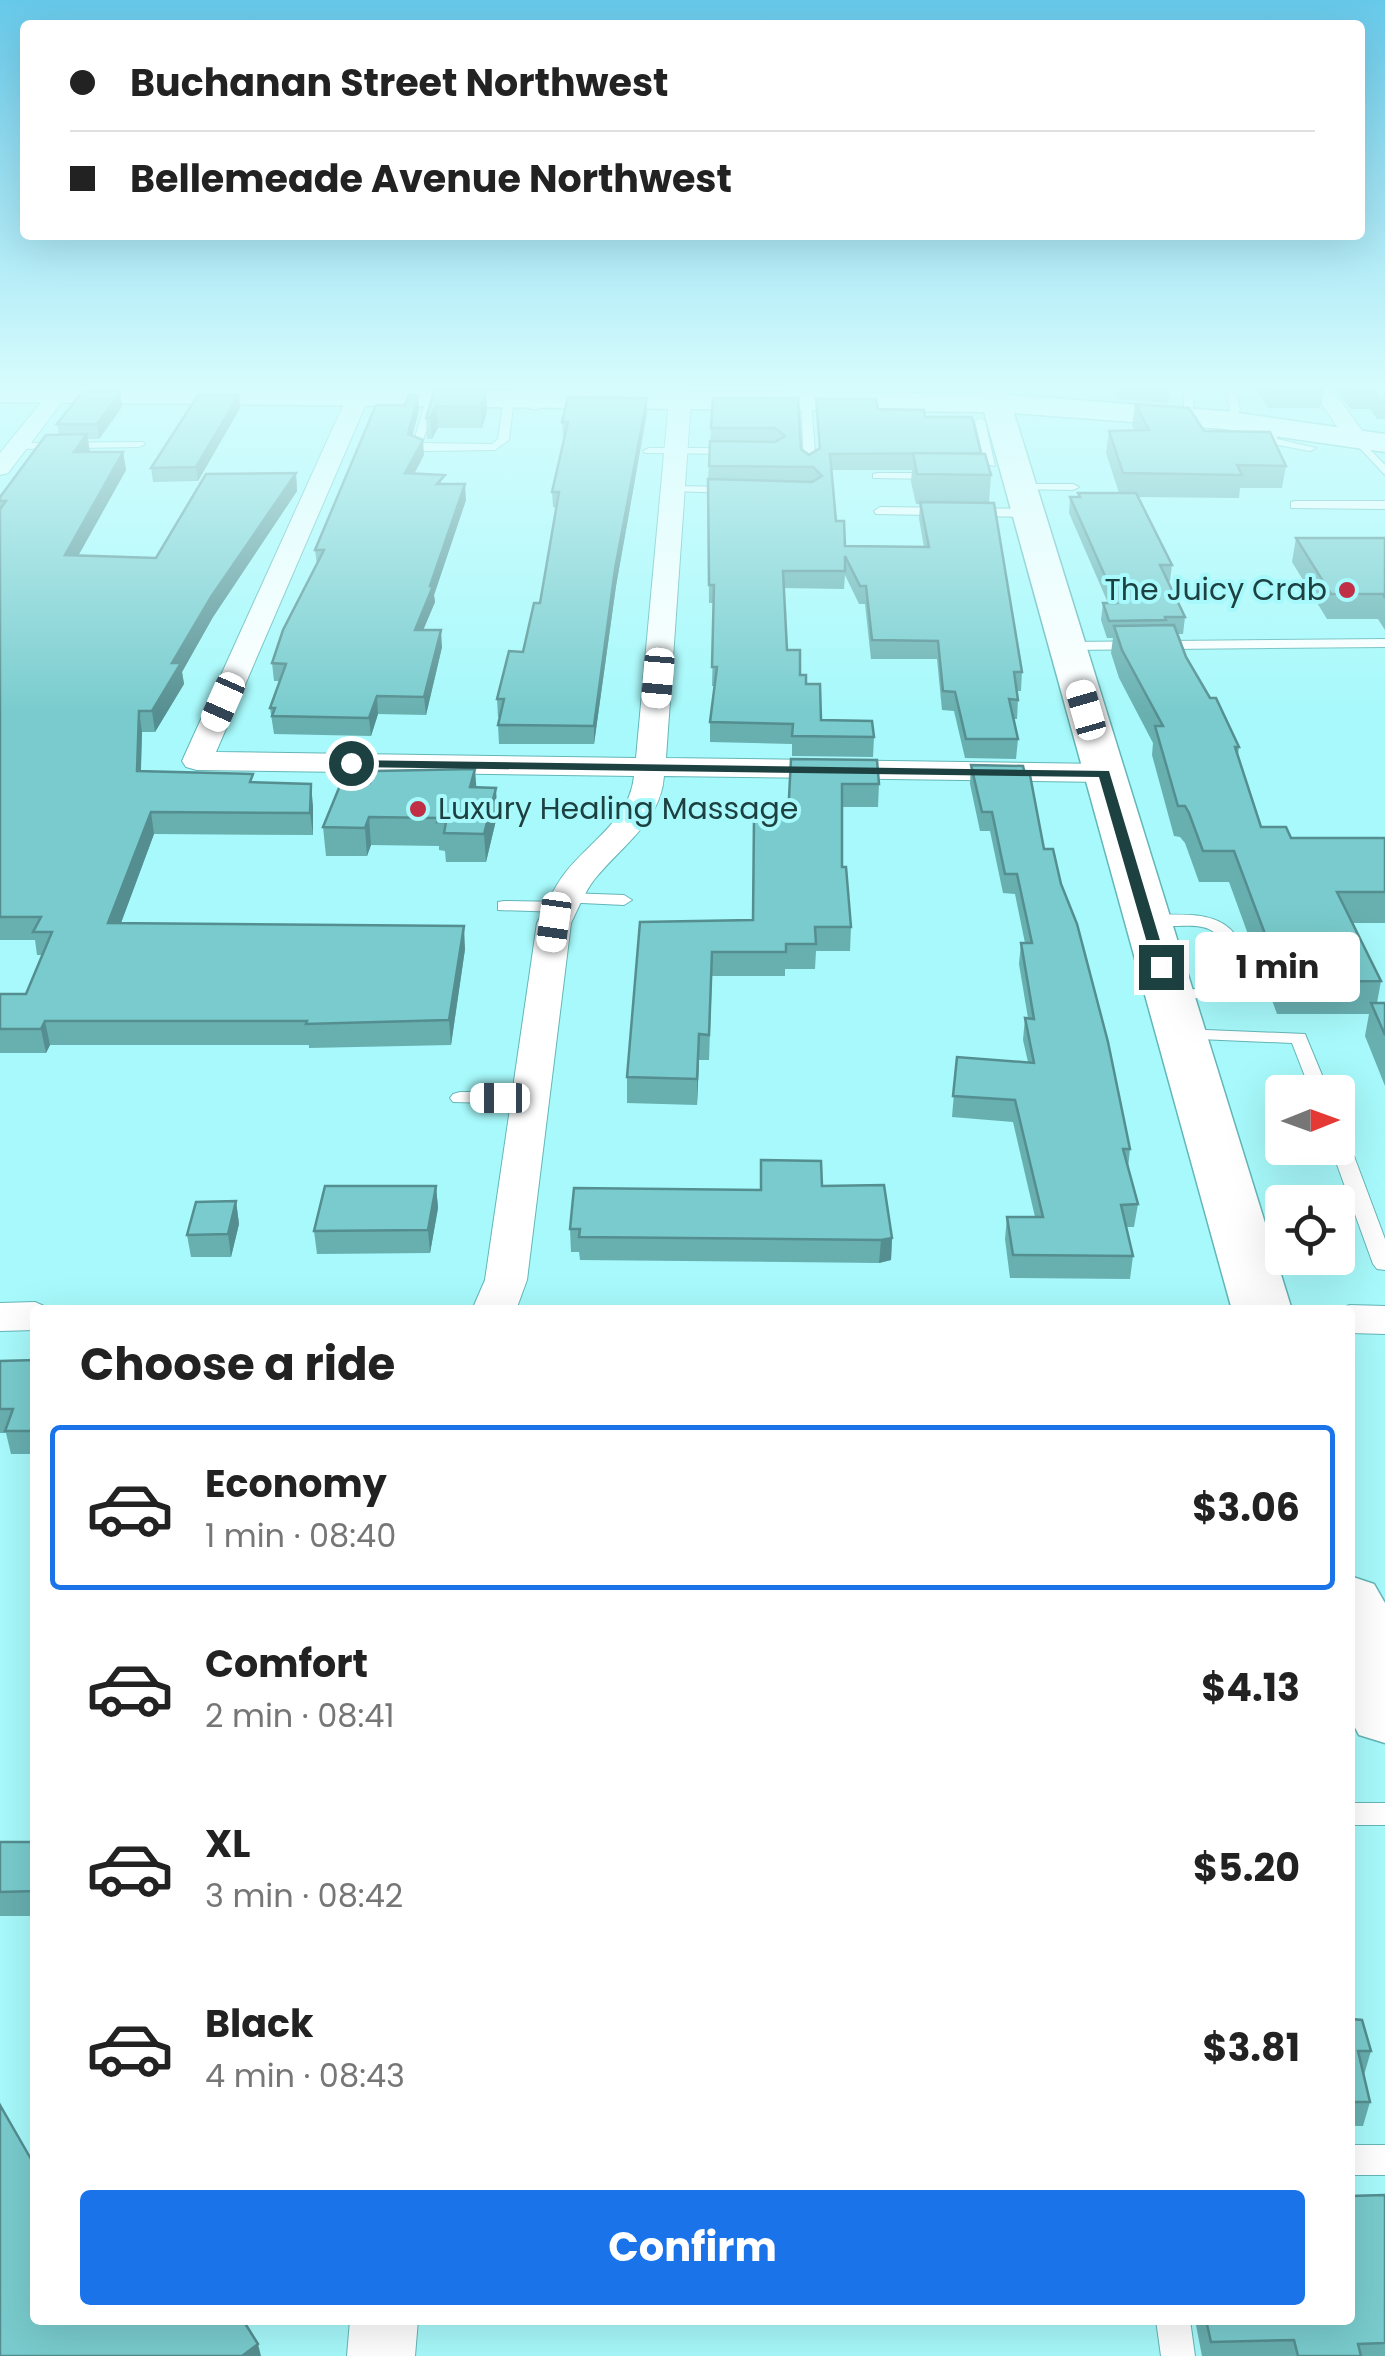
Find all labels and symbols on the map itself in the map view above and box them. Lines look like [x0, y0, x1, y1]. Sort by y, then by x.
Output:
place label: The Juicy Crab [1104, 568, 1327, 611]
marker: The Juicy Crab [1336, 579, 1358, 601]
car [640, 647, 676, 709]
car [197, 668, 249, 736]
car [1063, 677, 1109, 743]
route start [329, 741, 374, 786]
place label: Luxury Healing Massage [438, 787, 798, 830]
marker: Luxury Healing Massage [407, 798, 429, 820]
car [535, 890, 573, 954]
callout: 1 min [1196, 932, 1361, 1002]
route end [1139, 945, 1184, 990]
north arrow [1265, 1075, 1355, 1165]
car [470, 1083, 530, 1113]

